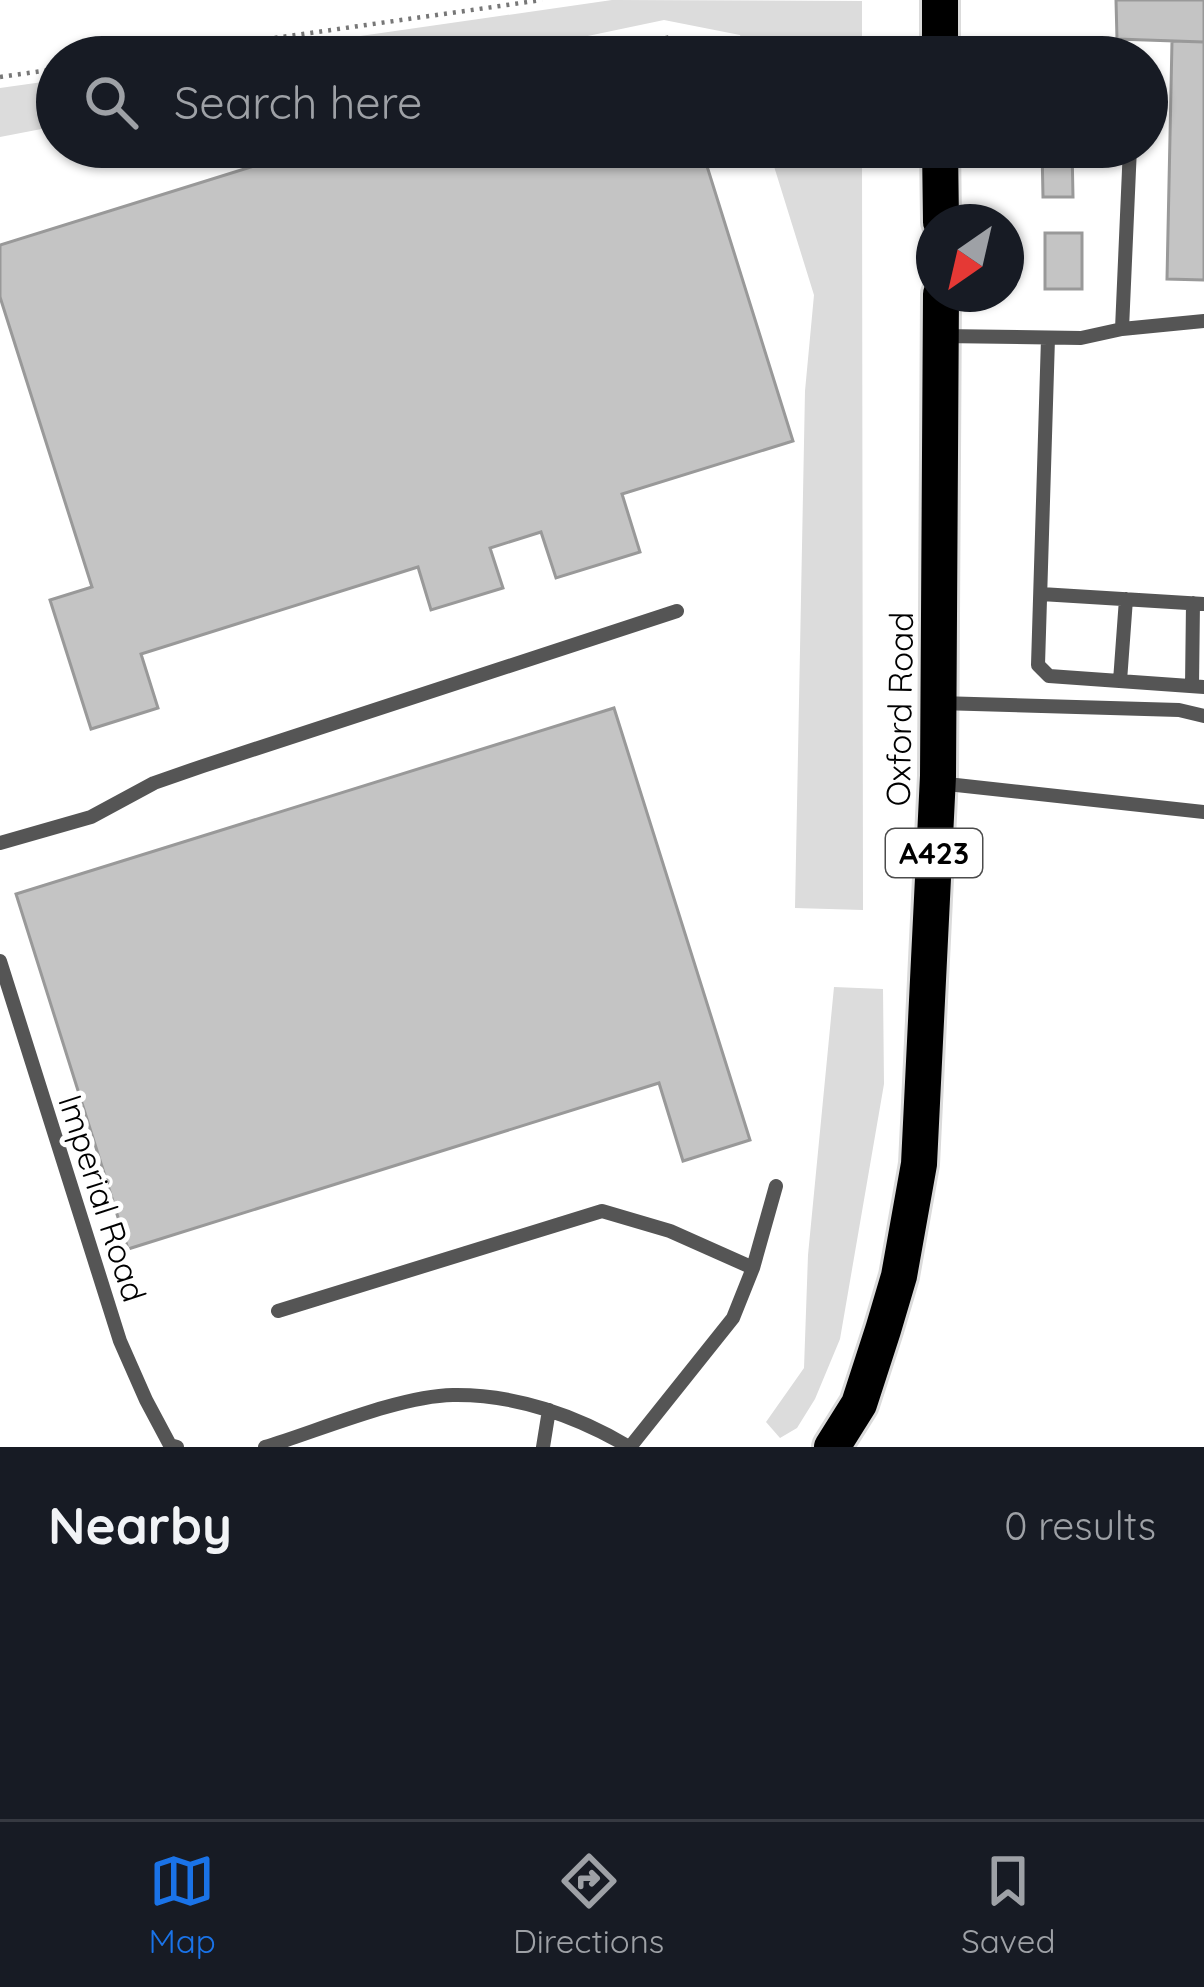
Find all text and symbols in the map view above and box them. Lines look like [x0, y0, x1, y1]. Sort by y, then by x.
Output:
search box [36, 36, 1168, 168]
icon: search [78, 69, 144, 135]
text: Search here [174, 74, 422, 130]
north arrow [916, 204, 1024, 312]
street label: Oxford Road [877, 611, 921, 807]
road number: A423 [886, 829, 982, 877]
street label: Imperial Road [50, 1089, 156, 1307]
text: Nearby [48, 1493, 232, 1557]
text: 0 results [1004, 1501, 1156, 1550]
tab: Map [149, 1848, 216, 1961]
tab: Directions [513, 1848, 664, 1961]
tab: Saved [961, 1848, 1055, 1961]

